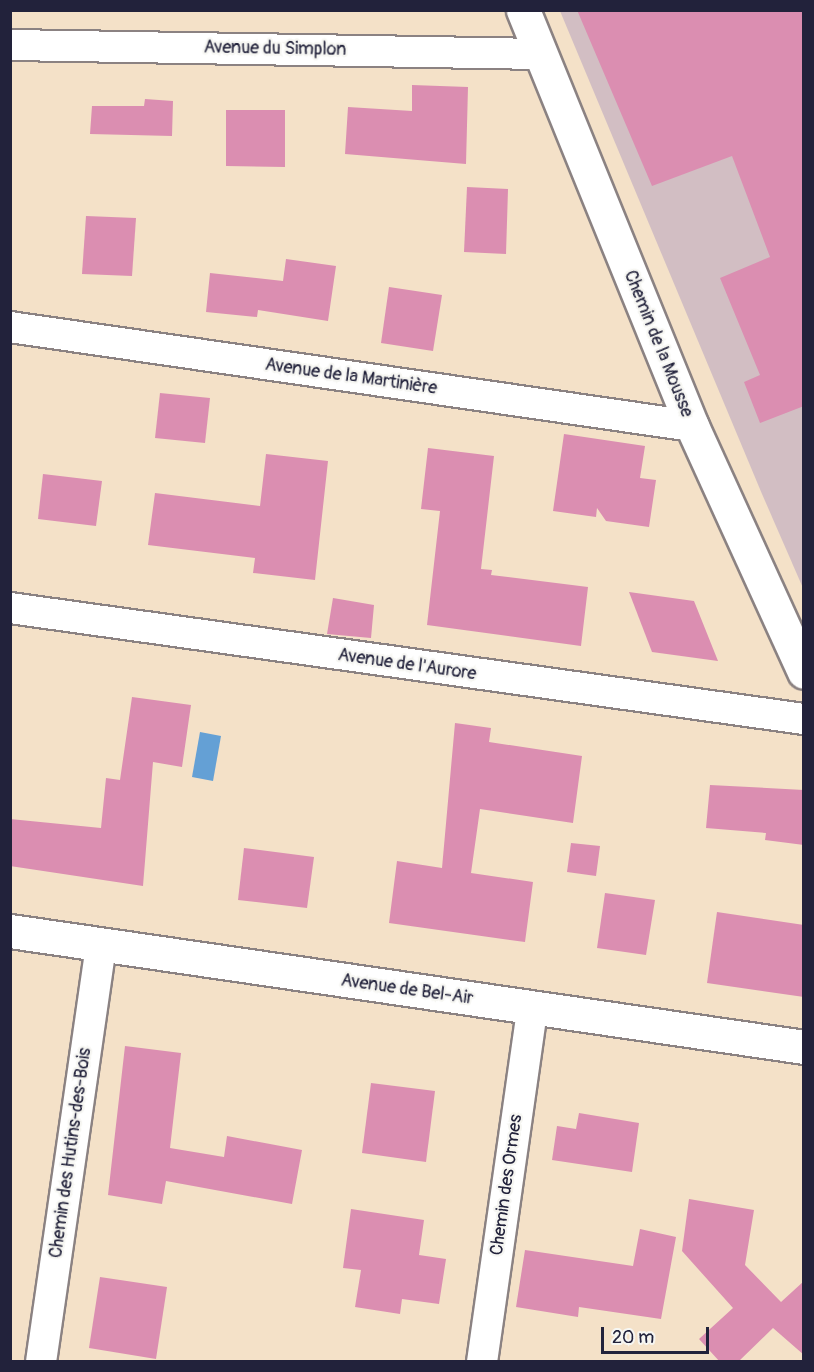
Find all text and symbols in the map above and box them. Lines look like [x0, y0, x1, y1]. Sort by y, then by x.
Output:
street label: Avenue du Simplon [203, 37, 347, 61]
street label: Chemin de la Mousse [619, 267, 697, 421]
street label: Avenue de la Martinière [264, 354, 438, 400]
street label: Avenue de l'Aurore [336, 645, 478, 685]
street label: Avenue de Bel-Air [339, 970, 475, 1010]
street label: Chemin des Hutins-des-Bois [46, 1046, 96, 1260]
street label: Chemin des Ormes [486, 1113, 528, 1257]
scale bar [604, 1315, 712, 1353]
text: 20 m [612, 1326, 654, 1349]

